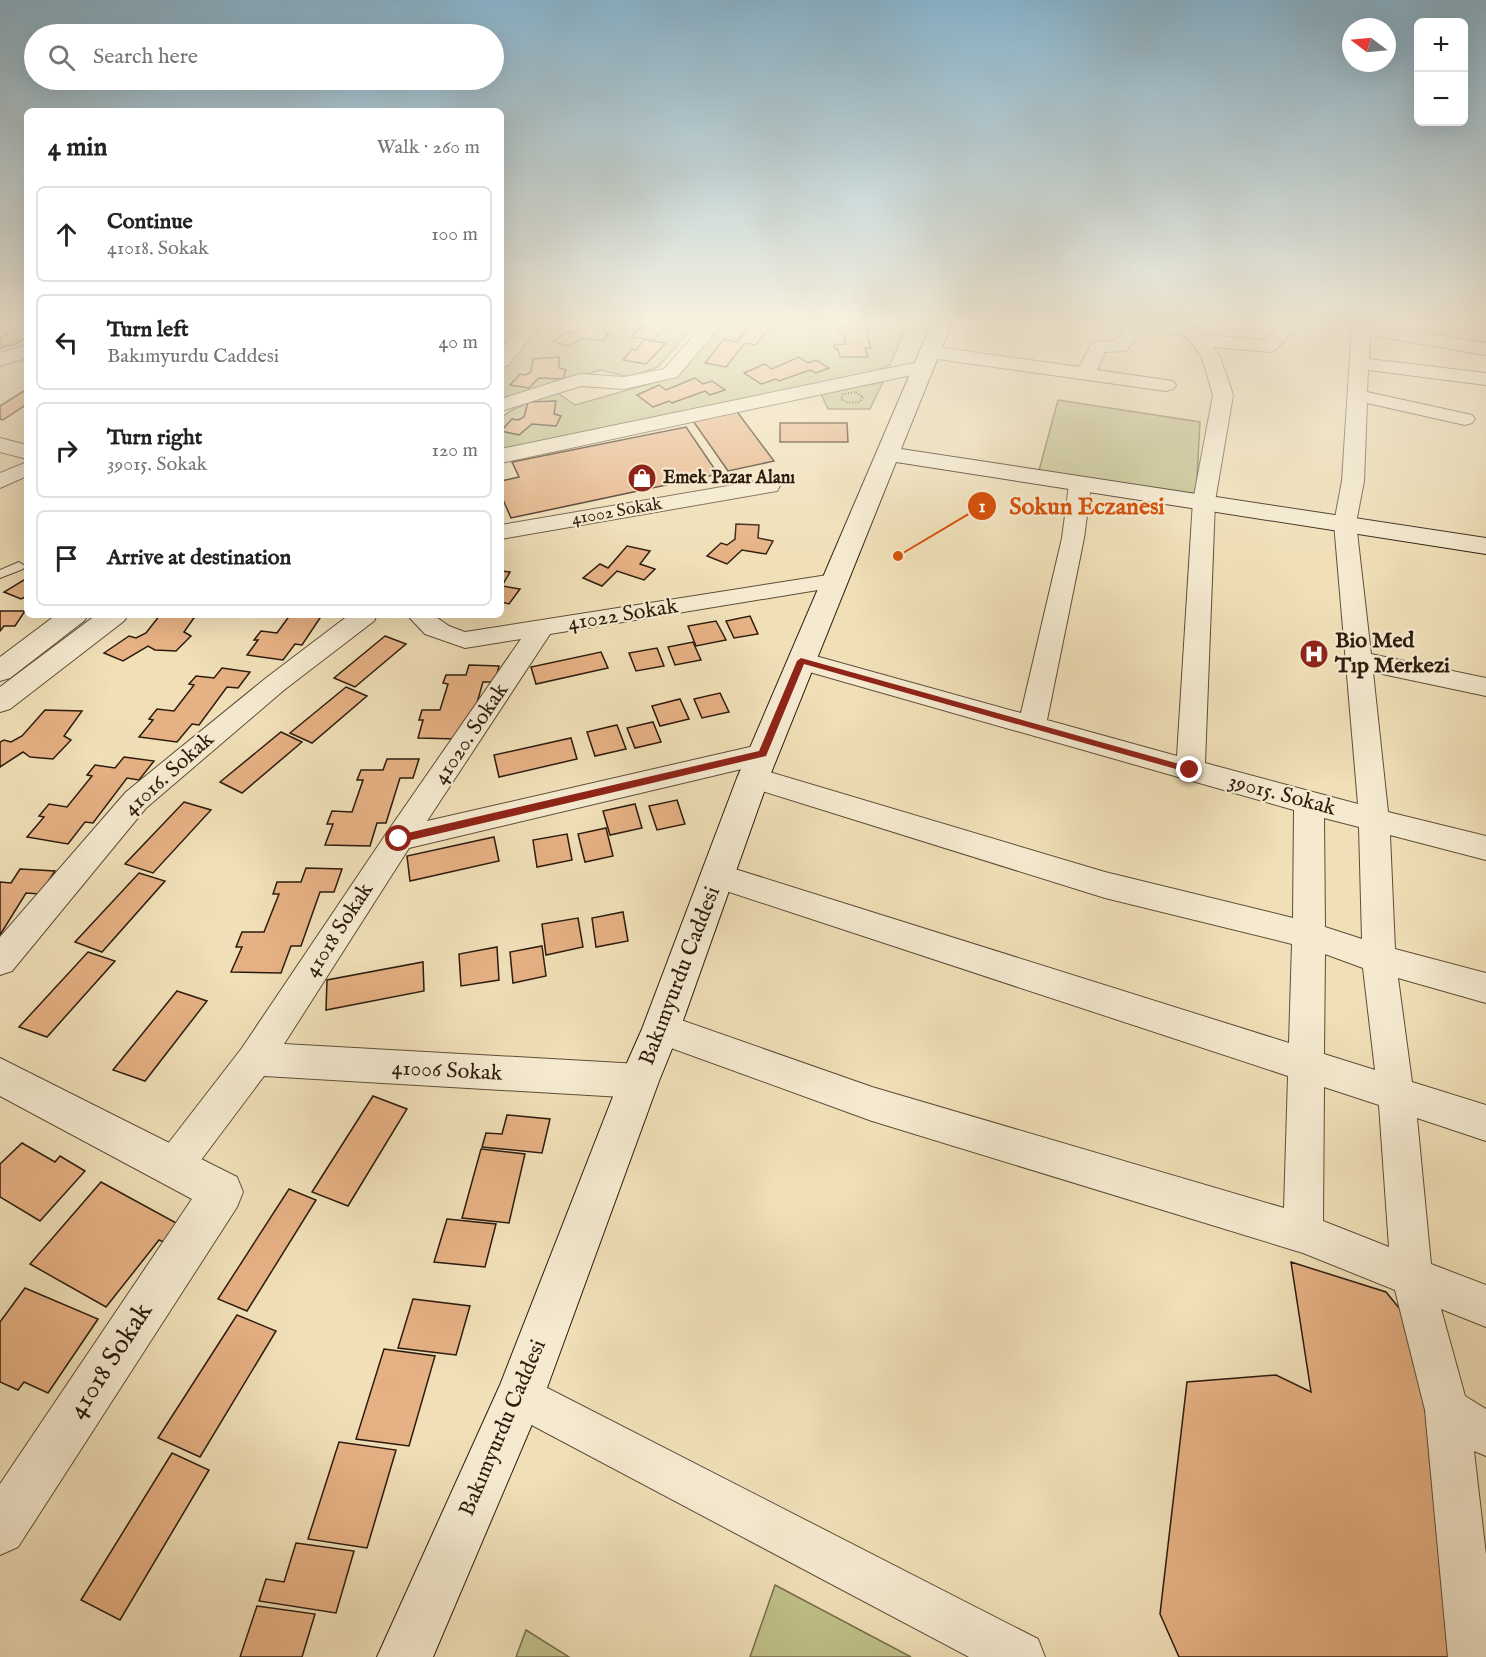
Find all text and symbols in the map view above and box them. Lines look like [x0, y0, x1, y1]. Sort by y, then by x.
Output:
north arrow [1342, 18, 1396, 72]
map controls [1414, 18, 1468, 126]
button: + [1414, 18, 1468, 72]
search box [24, 24, 504, 90]
icon: search [45, 41, 78, 74]
text: Search here [93, 43, 198, 71]
button: − [1414, 72, 1468, 126]
text: 4 min [48, 131, 107, 164]
text: Walk · 260 m [377, 135, 480, 160]
text: Continue [107, 208, 193, 236]
icon: ahead [50, 218, 83, 251]
text: 100 m [431, 222, 478, 247]
text: 41018. Sokak [107, 236, 209, 261]
text: Turn left [107, 316, 189, 344]
icon: left [50, 326, 83, 359]
text: 40 m [439, 330, 478, 355]
text: Bakımyurdu Caddesi [107, 344, 279, 369]
text: Turn right [107, 424, 202, 452]
icon: right [50, 434, 83, 467]
text: 120 m [432, 438, 478, 463]
text: 39015. Sokak [107, 452, 207, 477]
shop icon: Emek Pazar Alanı [626, 462, 658, 494]
place label: Emek Pazar Alanı [663, 467, 795, 490]
callout: Sokun Eczanesi [967, 485, 1177, 527]
text: Sokun Eczanesi [1009, 492, 1165, 523]
street label: 41002 Sokak [570, 493, 664, 531]
text: 1 [979, 496, 986, 519]
icon: arrive [50, 542, 83, 575]
text: Arrive at destination [107, 544, 291, 572]
street label: 41022 Sokak [566, 592, 680, 638]
place label: Bio Med Tıp Merkezi [1334, 627, 1450, 680]
hospital icon: Bio Med Tıp Merkezi [1298, 638, 1330, 670]
street label: 41020. Sokak [427, 678, 515, 790]
street label: 41016. Sokak [118, 726, 220, 822]
route end [1176, 756, 1202, 782]
street label: 39015. Sokak [1225, 767, 1339, 823]
route start [385, 825, 411, 851]
street label: 41018 Sokak [298, 877, 380, 983]
street label: Bakımyurdu Caddesi [633, 883, 727, 1069]
street label: 41006 Sokak [391, 1054, 503, 1088]
street label: 41018 Sokak [61, 1296, 161, 1425]
street label: Bakımyurdu Caddesi [453, 1335, 553, 1521]

